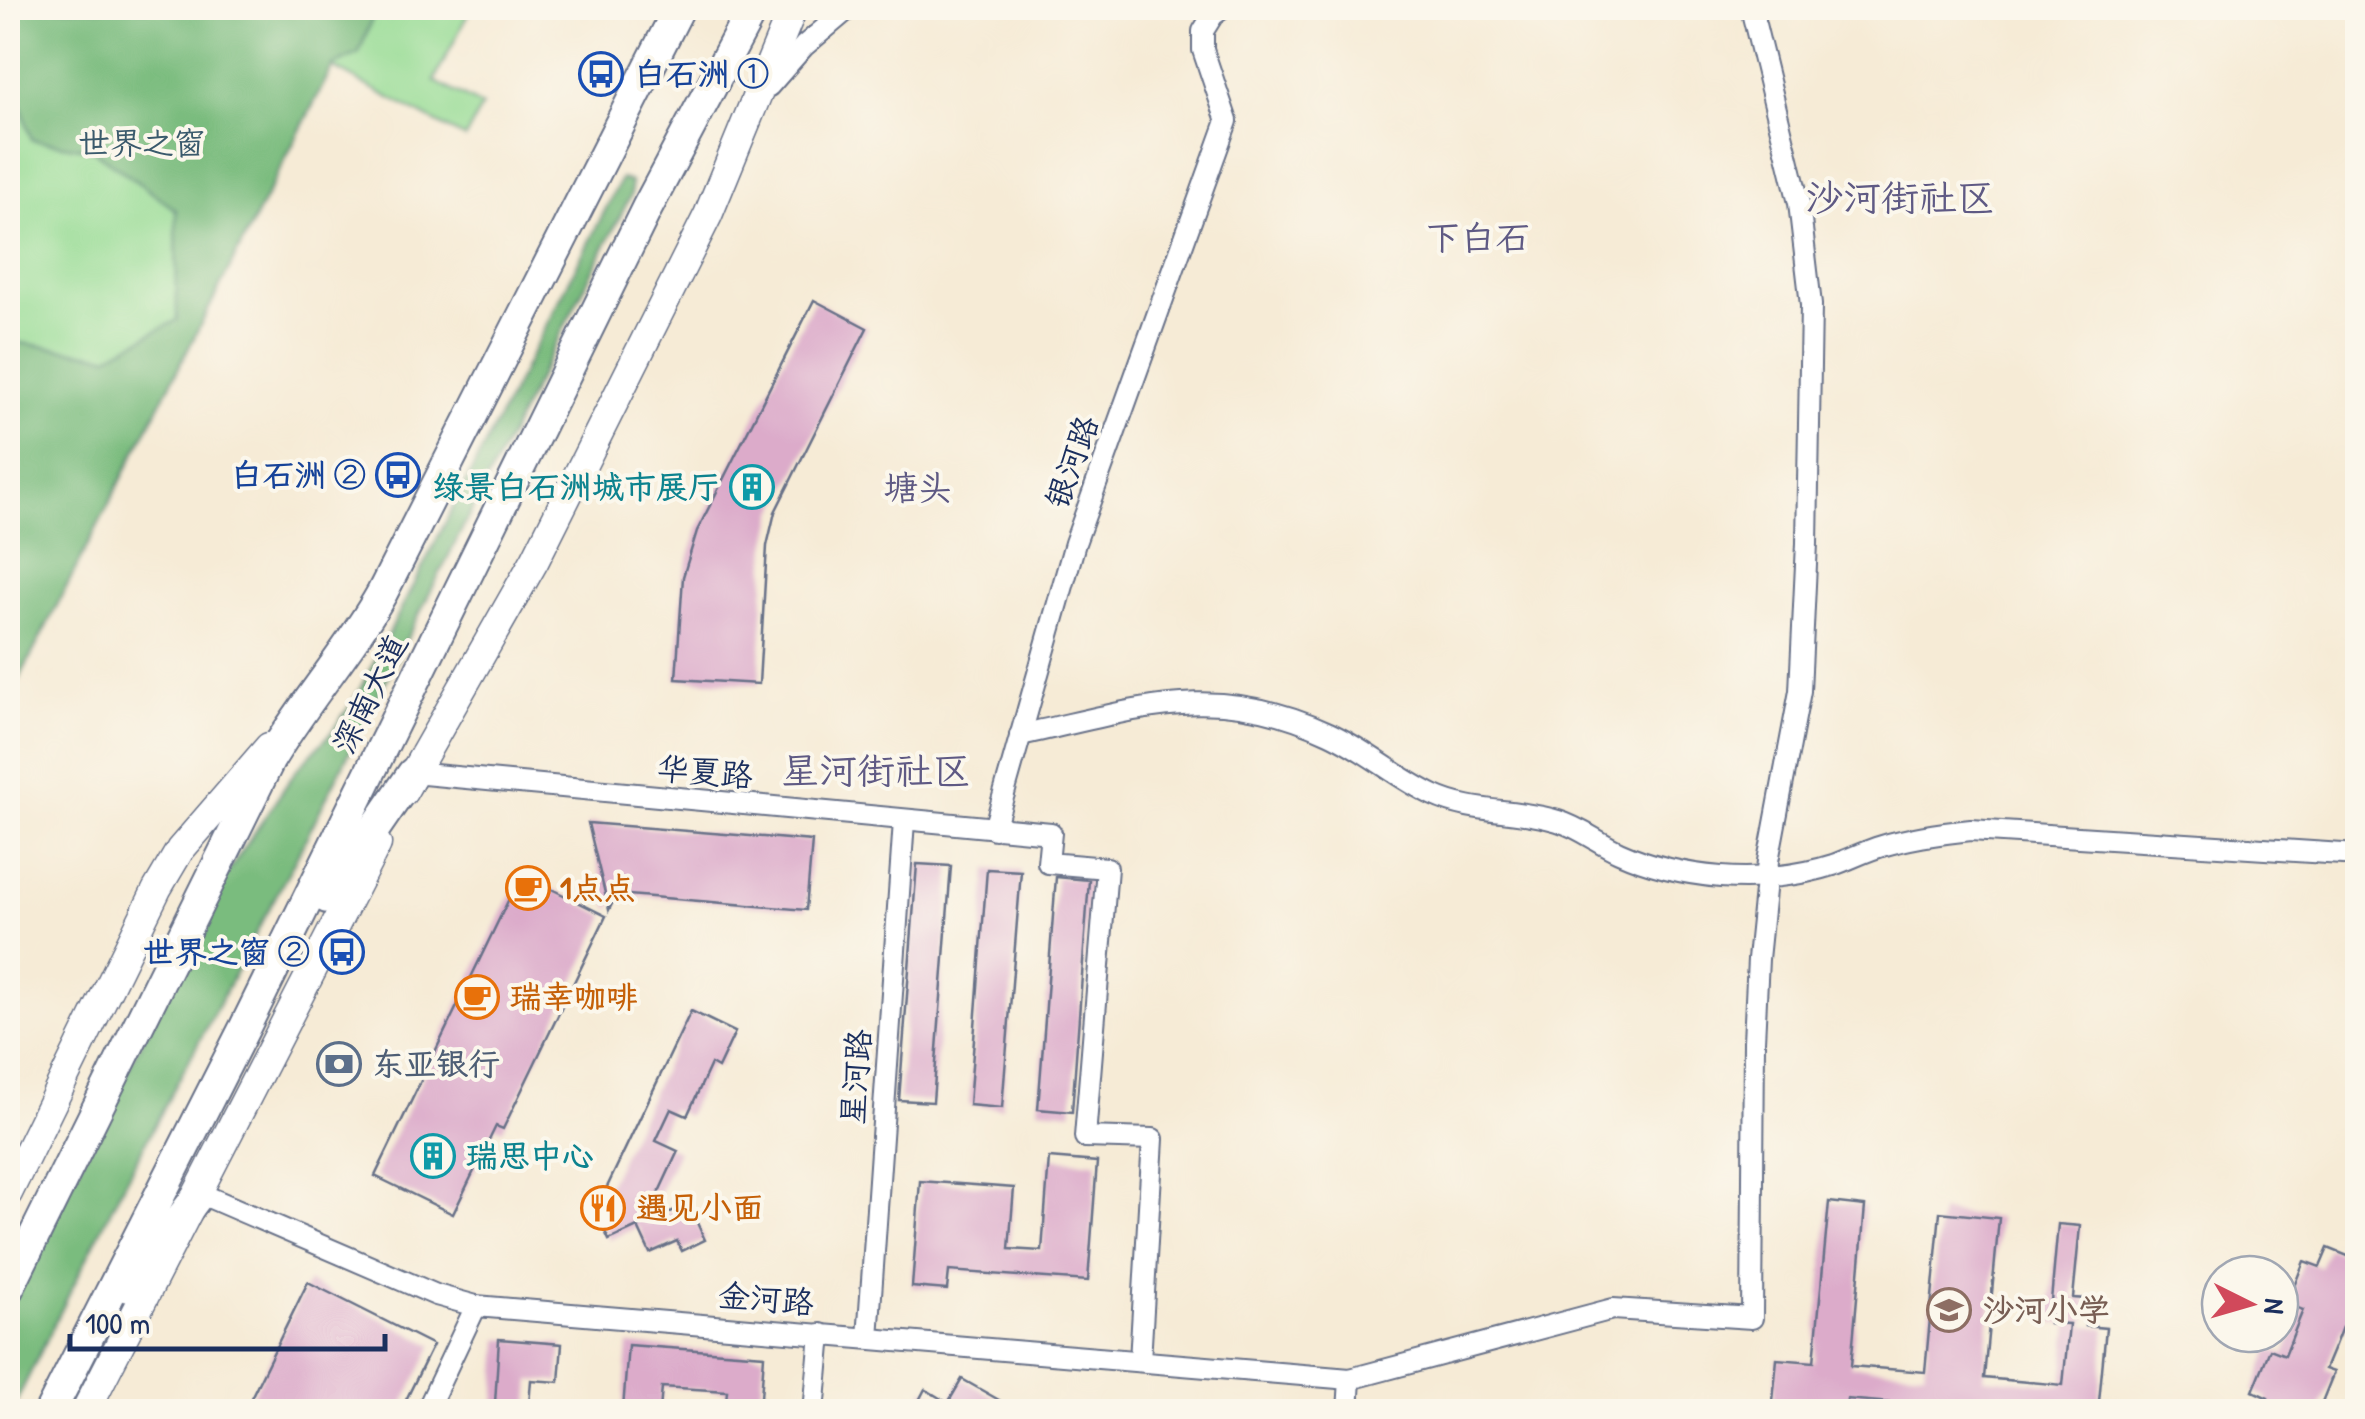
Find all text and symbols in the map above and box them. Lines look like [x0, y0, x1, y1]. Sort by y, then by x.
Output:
bus stop icon: 白石洲 ① [578, 51, 624, 97]
place label: 白石洲 ① [634, 52, 769, 95]
park label: 世界之窗 [78, 121, 206, 164]
district label: 沙河街社区 [1805, 171, 1995, 223]
district label: 下白石 [1425, 214, 1531, 261]
street label: 银河路 [1035, 409, 1108, 514]
bus stop icon: 白石洲 ② [375, 452, 421, 498]
place label: 白石洲 ② [231, 453, 366, 496]
building icon: 绿景白石洲城市展厅 [729, 464, 775, 510]
district label: 塘头 [883, 464, 953, 511]
place label: 绿景白石洲城市展厅 [432, 465, 720, 508]
street label: 深南大道 [322, 627, 417, 761]
district label: 星河街社区 [781, 744, 971, 796]
street label: 华夏路 [655, 746, 755, 797]
cafe icon: 1点点 [505, 865, 551, 911]
place label: 1点点 [560, 866, 636, 909]
bus stop icon: 世界之窗 ② [319, 929, 365, 975]
place label: 世界之窗 ② [143, 930, 310, 973]
cafe icon: 瑞幸咖啡 [454, 974, 500, 1020]
place label: 瑞幸咖啡 [510, 975, 638, 1018]
street label: 星河路 [831, 1028, 880, 1126]
bank icon: 东亚银行 [316, 1041, 362, 1087]
place label: 东亚银行 [372, 1042, 500, 1085]
building icon: 瑞思中心 [410, 1133, 456, 1179]
place label: 瑞思中心 [466, 1134, 594, 1177]
restaurant icon: 遇见小面 [580, 1185, 626, 1231]
place label: 遇见小面 [636, 1186, 764, 1229]
north arrow [2200, 1254, 2300, 1354]
street label: 金河路 [716, 1273, 816, 1324]
school or university icon: 沙河小学 [1926, 1287, 1972, 1333]
place label: 沙河小学 [1982, 1288, 2110, 1331]
scale bar [70, 1289, 385, 1351]
text: N [2255, 1297, 2294, 1315]
text: 100 m [85, 1303, 150, 1343]

